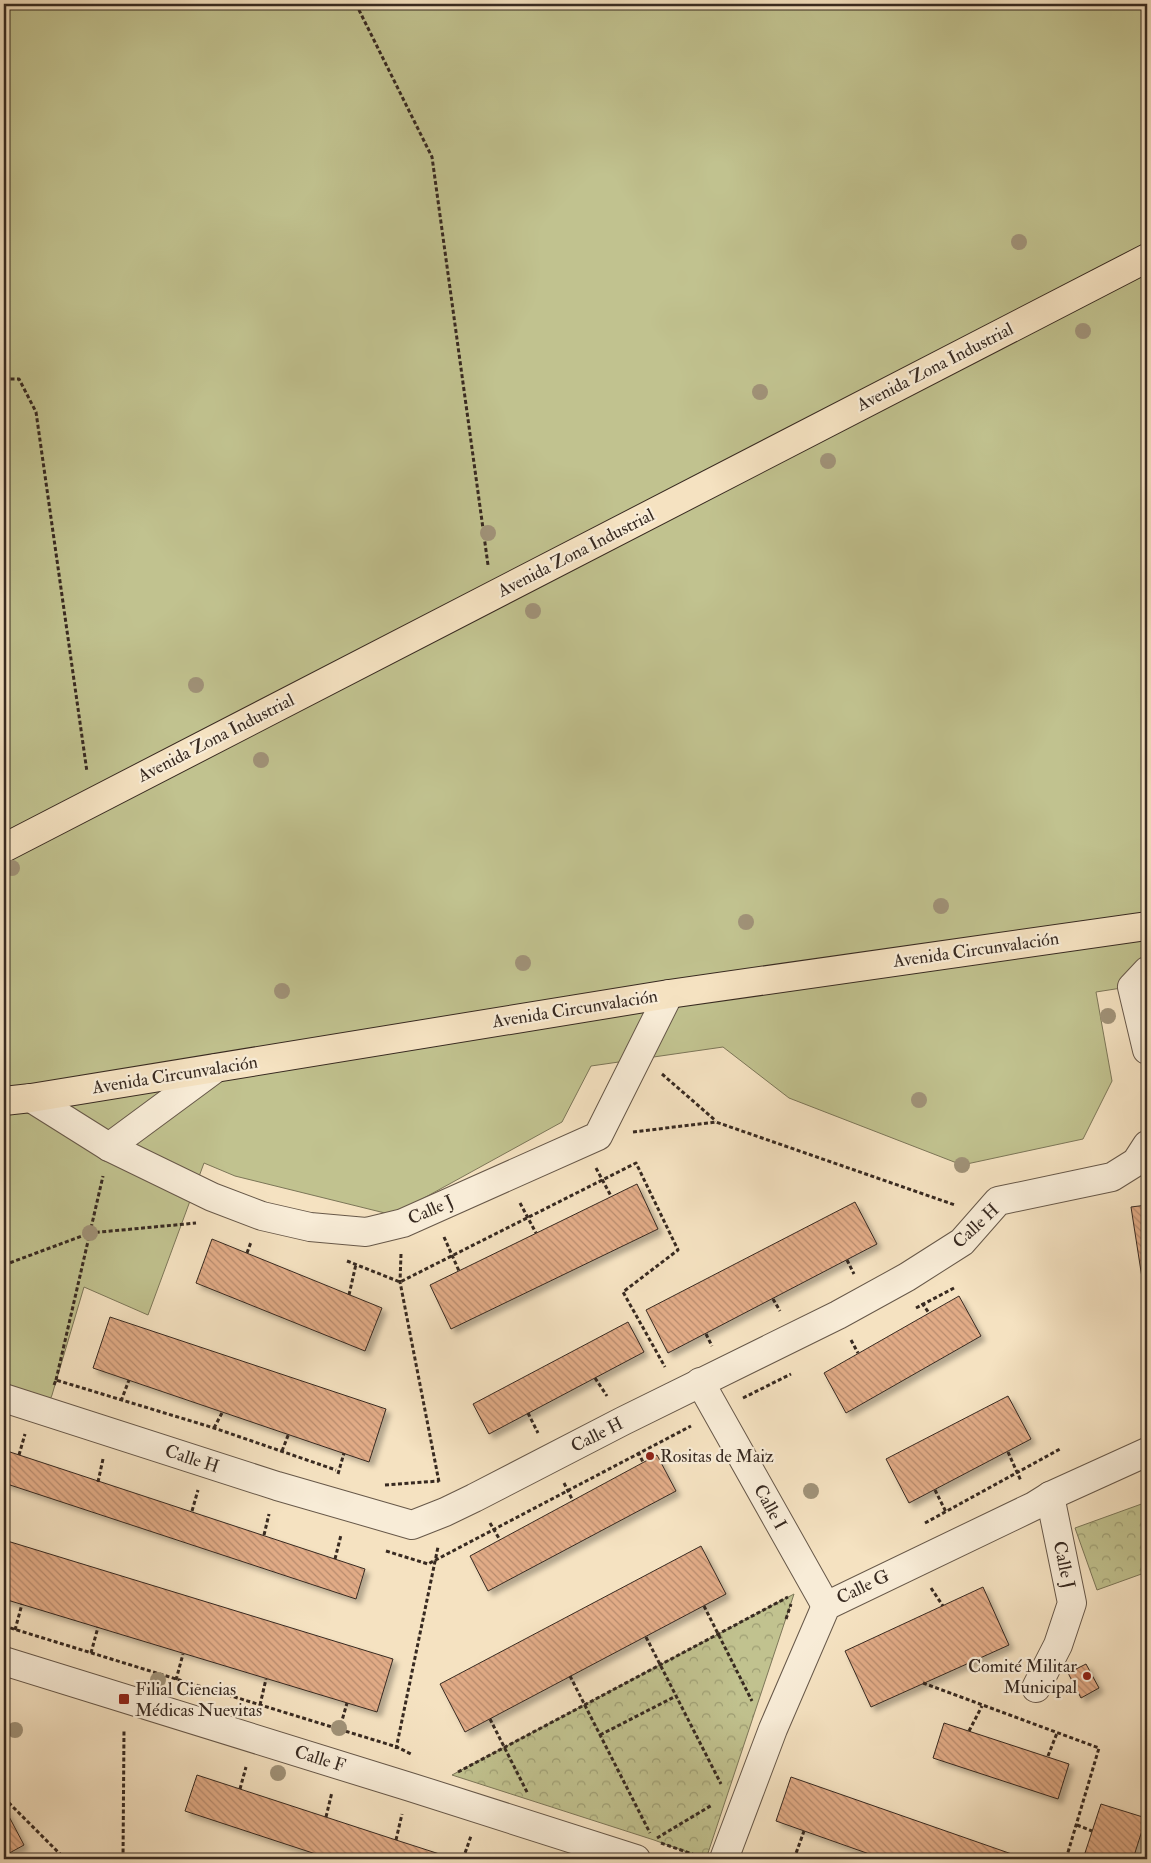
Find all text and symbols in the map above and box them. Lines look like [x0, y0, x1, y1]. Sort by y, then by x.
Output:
street label: Avenida Zona Industrial [852, 317, 1018, 417]
street label: Avenida Zona Industrial [493, 503, 659, 603]
street label: Avenida Zona Industrial [133, 688, 299, 788]
street label: Avenida Circunvalación [891, 927, 1060, 973]
street label: Avenida Circunvalación [490, 985, 659, 1034]
street label: Avenida Circunvalación [90, 1051, 259, 1100]
street label: Calle J [404, 1190, 458, 1230]
street label: Calle H [948, 1199, 1004, 1253]
street label: Calle H [567, 1412, 627, 1458]
street label: Calle H [162, 1439, 222, 1479]
place label: Rositas de Maiz [660, 1445, 774, 1468]
marker: Rositas de Maiz [644, 1450, 656, 1462]
street label: Calle I [748, 1480, 792, 1534]
street label: Calle J [1048, 1539, 1080, 1591]
street label: Calle G [833, 1564, 893, 1610]
place label: Comité Militar Municipal [968, 1655, 1077, 1699]
marker: Comité Militar Municipal [1081, 1670, 1093, 1682]
place label: Filial Ciencias Médicas Nuevitas [135, 1678, 262, 1722]
marker: Filial Ciencias Médicas Nuevitas [117, 1692, 131, 1706]
street label: Calle F [292, 1740, 348, 1778]

